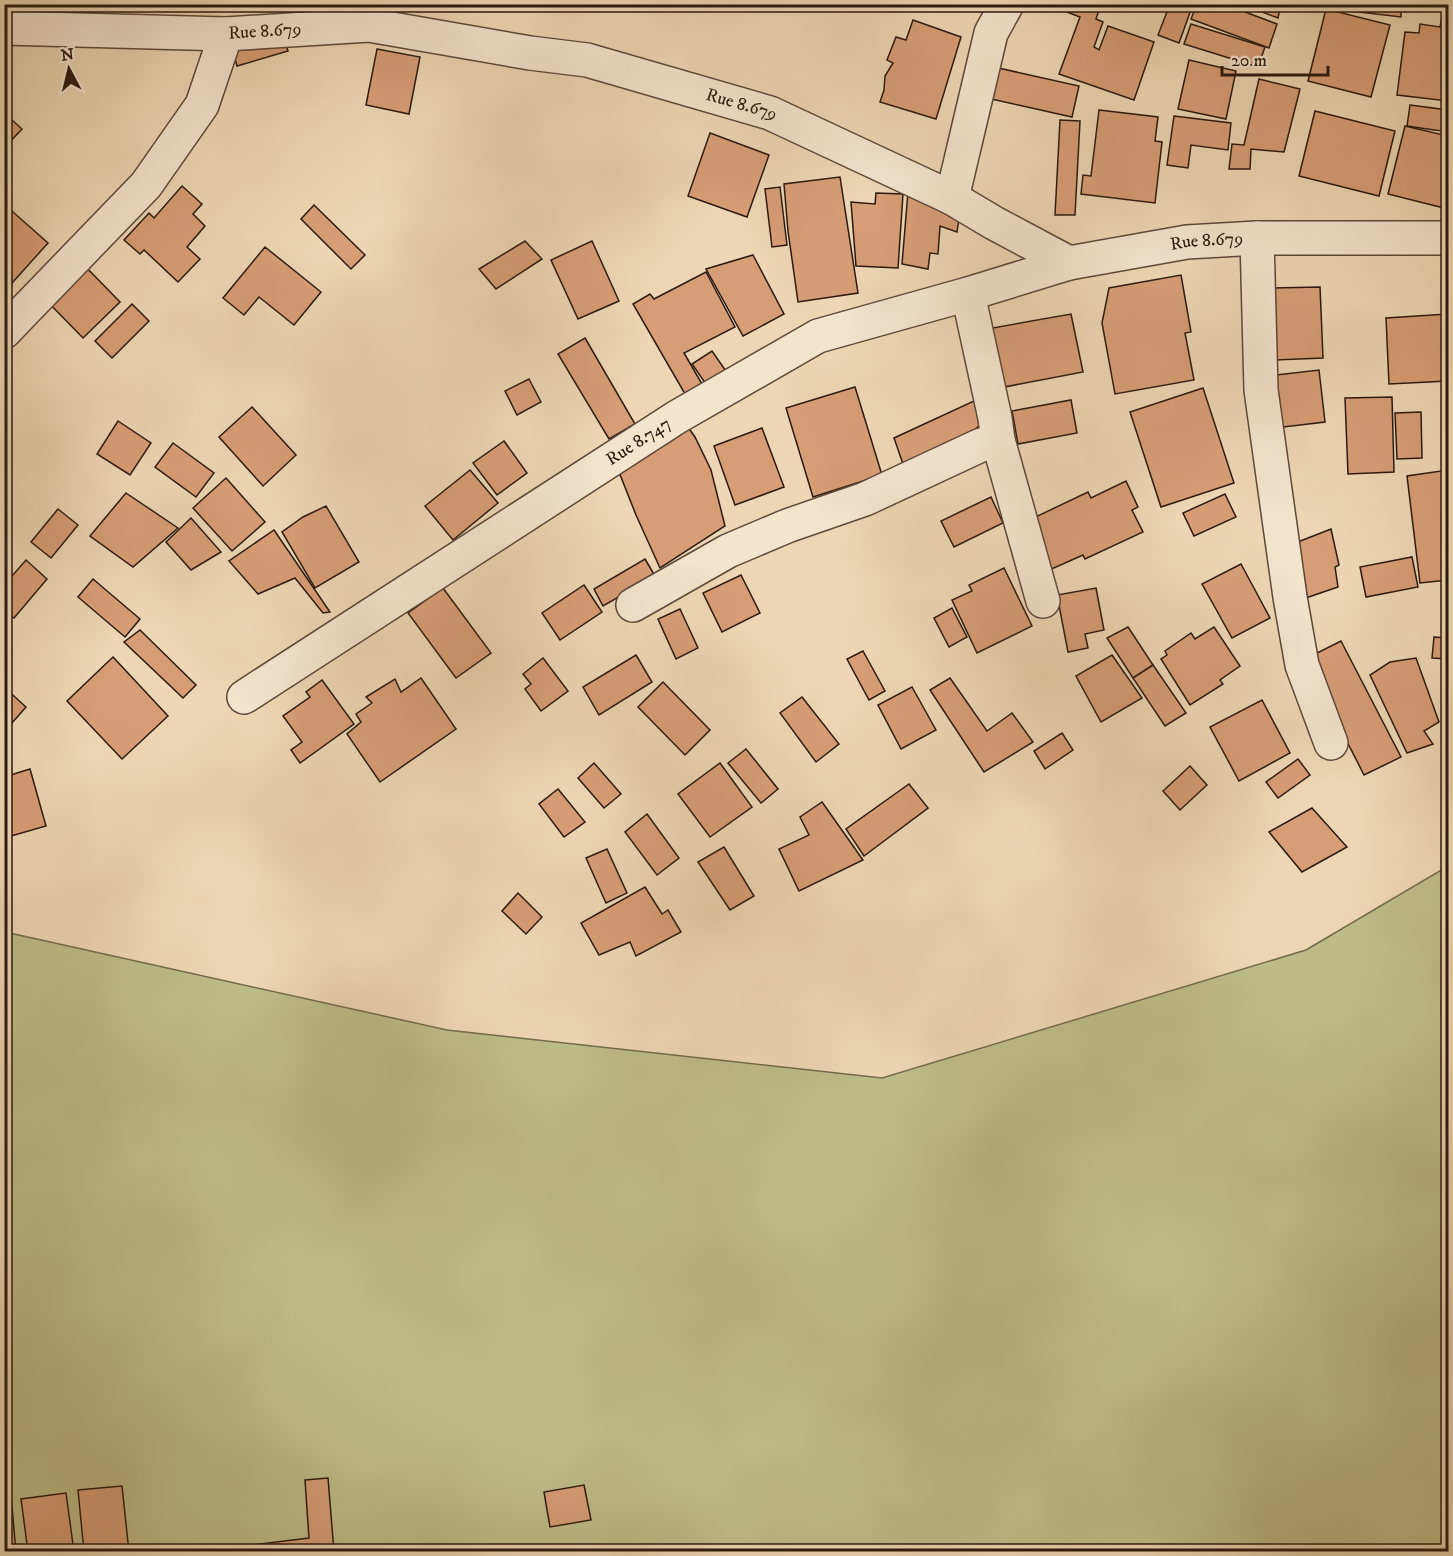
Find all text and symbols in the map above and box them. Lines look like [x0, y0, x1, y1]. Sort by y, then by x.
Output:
street label: Rue 8.679 [228, 18, 302, 45]
north arrow [39, 39, 99, 99]
scale bar [1222, 39, 1328, 77]
text: N [60, 44, 75, 66]
text: 20 m [1231, 50, 1267, 72]
street label: Rue 8.679 [703, 84, 781, 126]
street label: Rue 8.679 [1168, 228, 1244, 256]
street label: Rue 8.747 [602, 413, 675, 471]

